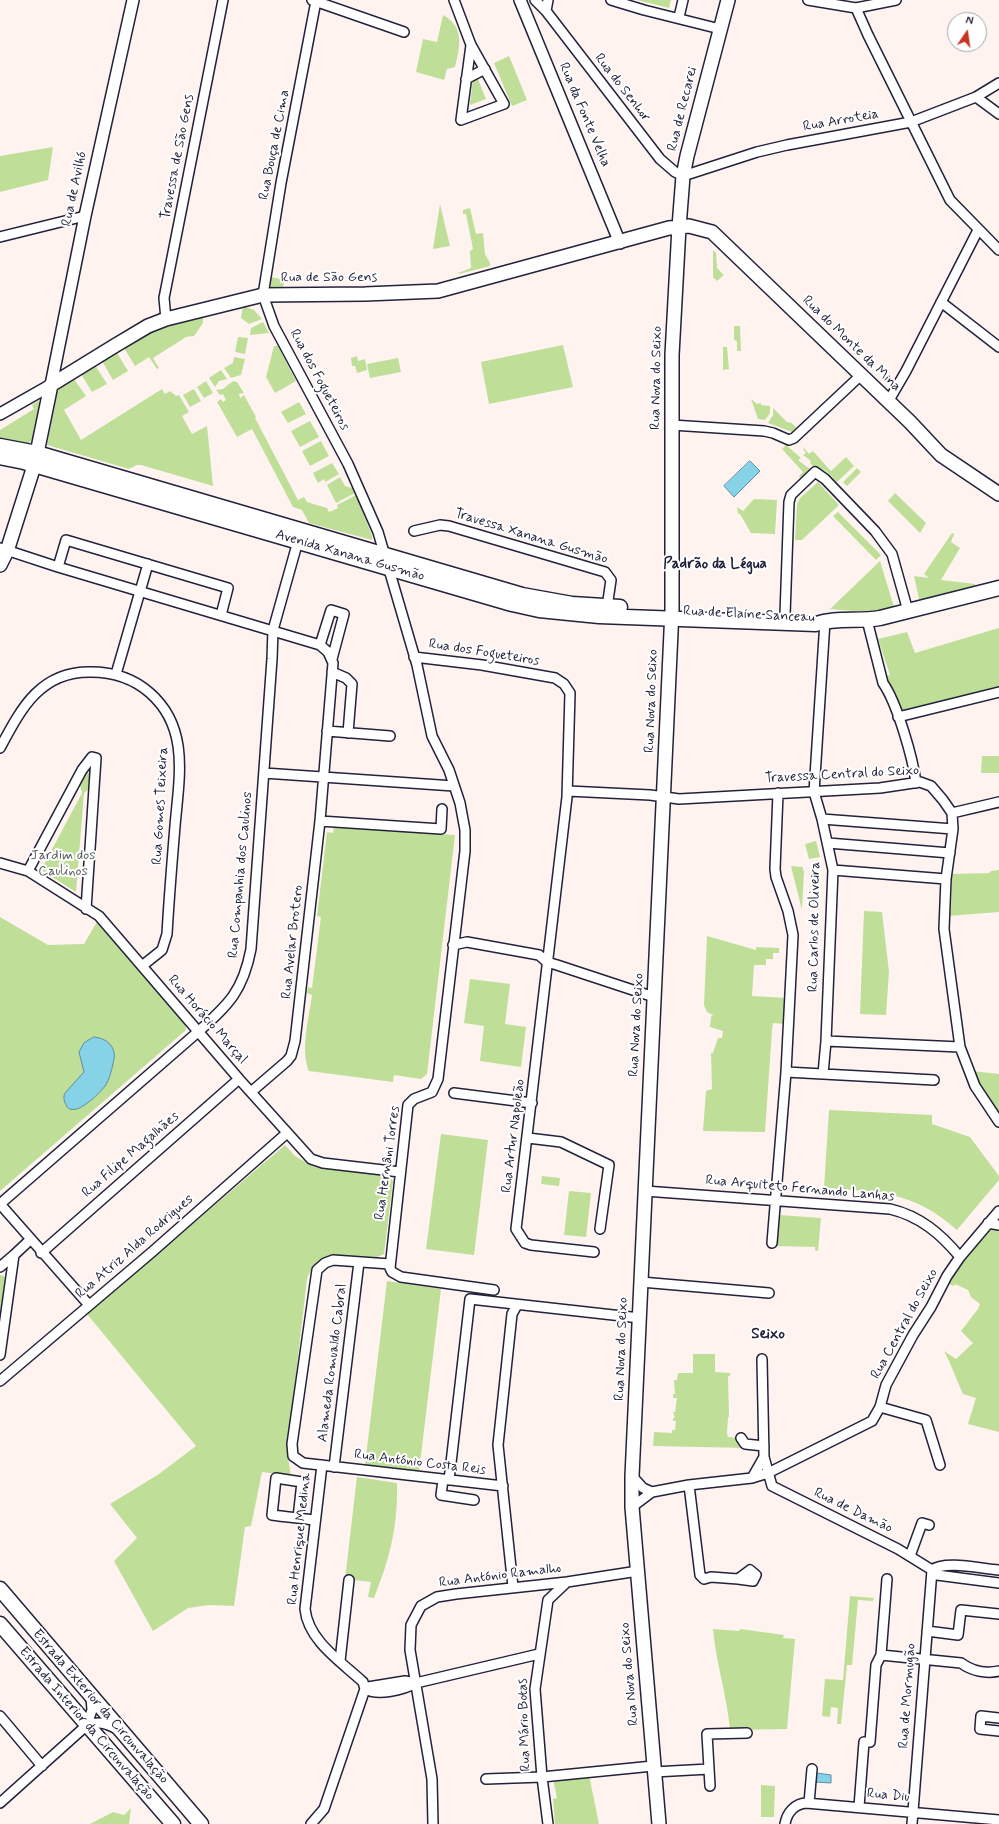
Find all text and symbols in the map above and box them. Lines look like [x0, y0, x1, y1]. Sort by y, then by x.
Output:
north arrow [947, 12, 987, 52]
text: N [964, 14, 975, 29]
street label: Rua do Senhor [590, 51, 654, 125]
street label: Rua da Fonte Velha [554, 60, 614, 170]
street label: Rua de Recarei [664, 65, 702, 153]
street label: Rua Bouça de Cima [256, 88, 294, 202]
street label: Travessa de São Gens [158, 93, 198, 221]
street label: Rua Arroteia [802, 106, 880, 136]
street label: Rua de Avilhó [59, 150, 91, 228]
street label: Rua de São Gens [281, 270, 377, 286]
street label: Rua do Monte da Mina [798, 293, 904, 395]
street label: Rua Nova do Seixo [648, 326, 666, 430]
street label: Rua dos Fogueteiros [285, 327, 353, 433]
street label: Travessa Xanana Gusmão [452, 506, 610, 568]
street label: Avenida Xanana Gusmão [274, 527, 426, 585]
district label: Padrão da Légua [663, 556, 767, 574]
street label: Rua de Elaine Sanceau [683, 603, 815, 627]
street label: Rua dos Fogueteiros [427, 636, 541, 670]
street label: Rua Nova do Seixo [642, 649, 662, 753]
street label: Rua Gomes Teixeira [150, 747, 172, 865]
street label: Travessa Central do Seixo [764, 763, 920, 787]
street label: Rua Companhia dos Caulinos [225, 791, 257, 959]
park label: Jardim dos Caulinos [31, 848, 95, 880]
street label: Rua Carlos de Oliveira [805, 862, 825, 992]
street label: Rua Avelar Brotero [279, 884, 307, 1000]
street label: Rua Horácio Marçal [164, 972, 250, 1068]
street label: Rua Nova do Seixo [626, 973, 648, 1077]
street label: Rua Artur Napoleão [499, 1078, 529, 1194]
street label: Rua Hernâni Torres [372, 1105, 404, 1221]
street label: Rua Filipe Magalhães [79, 1108, 183, 1202]
street label: Rua Arquiteto Fernando Lanhas [705, 1172, 895, 1206]
street label: Rua Atriz Alda Rodrigues [73, 1191, 197, 1303]
street label: Rua Central do Seixo [868, 1266, 942, 1382]
street label: Alameda Romualdo Cabral [315, 1283, 351, 1443]
street label: Rua Nova do Seixo [612, 1297, 632, 1401]
district label: Seixo [751, 1326, 785, 1344]
street label: Rua António Costa Reis [353, 1447, 487, 1479]
street label: Rua Henrique Medina [285, 1472, 315, 1606]
street label: Rua de Damão [811, 1485, 895, 1537]
street label: Rua António Ramalho [438, 1560, 562, 1592]
street label: Rua Nova do Seixo [617, 1622, 643, 1726]
street label: Estrada Exterior da Circunvalação [28, 1626, 172, 1788]
street label: Rua de Mormugão [896, 1643, 920, 1749]
street label: Estrada Interior da Circunvalação [15, 1644, 157, 1804]
street label: Rua Mário Botas [515, 1678, 535, 1772]
street label: Rua Diu [866, 1786, 910, 1806]

